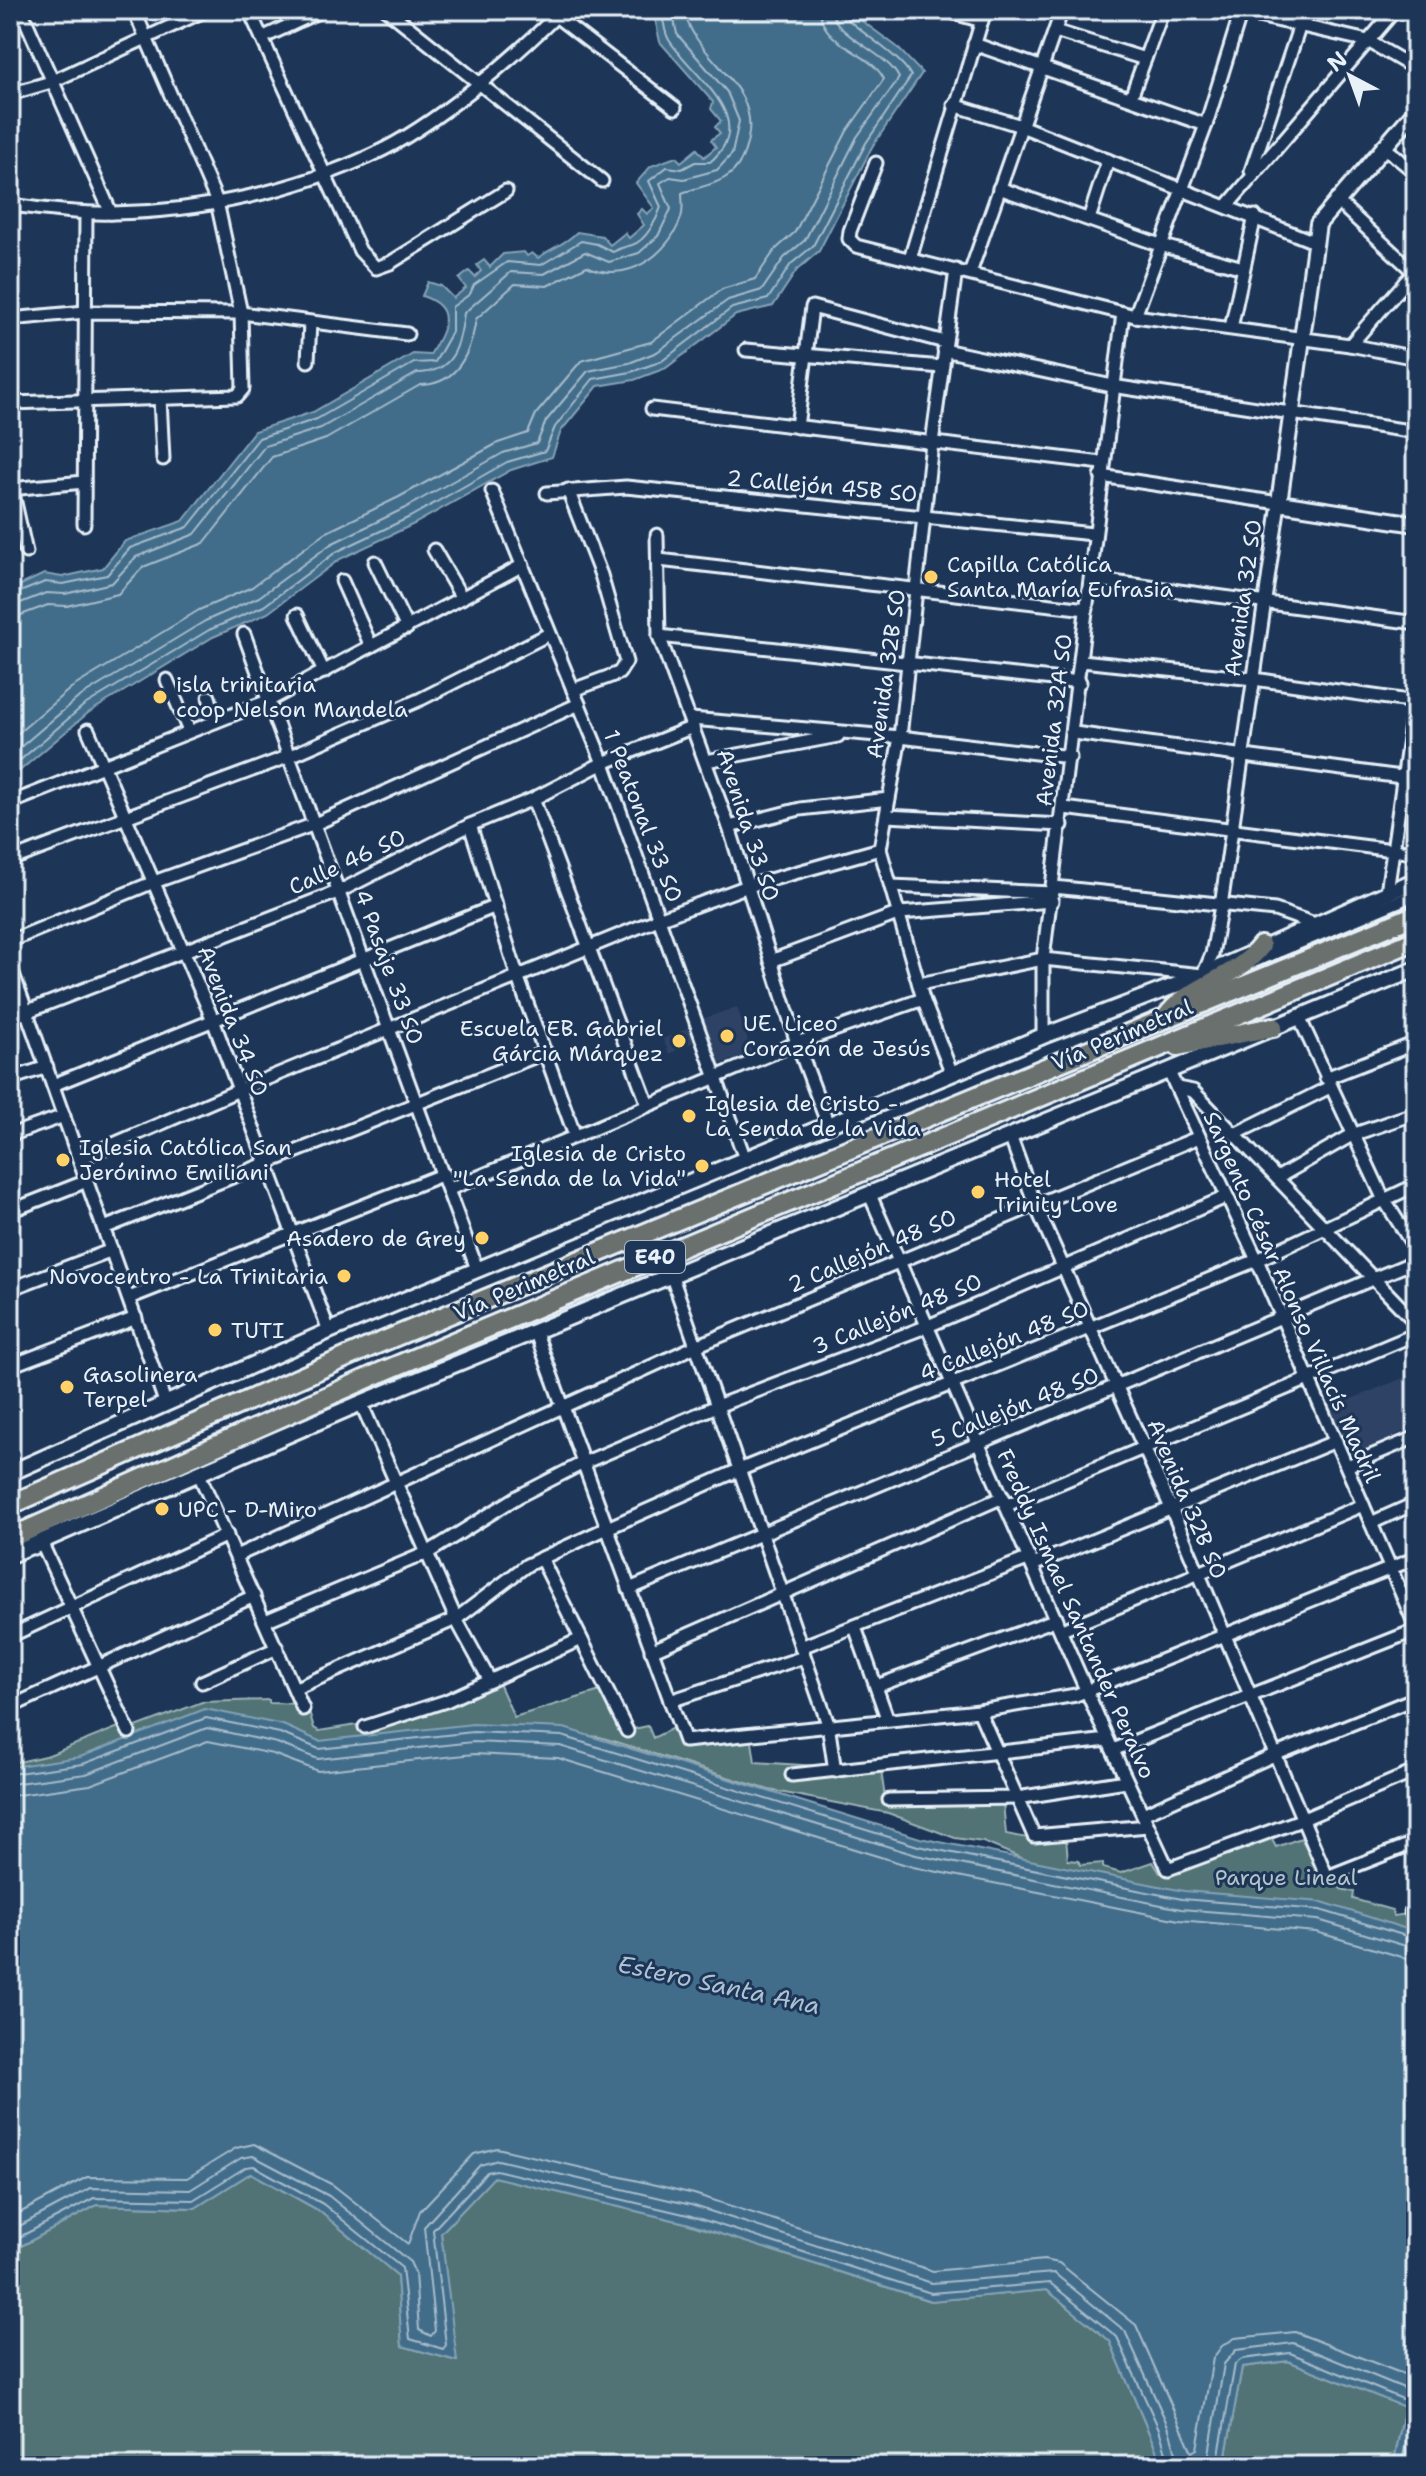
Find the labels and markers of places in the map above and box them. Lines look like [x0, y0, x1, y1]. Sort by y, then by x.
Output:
place label: Capilla Católica Santa María Eufrasia [947, 550, 1173, 604]
marker: Capilla Católica Santa María Eufrasia [922, 568, 940, 586]
place label: isla trinitaria coop Nelson Mandela [176, 670, 408, 724]
marker: isla trinitaria coop Nelson Mandela [151, 688, 169, 706]
place label: UE. Liceo Corazón de Jesús [743, 1009, 931, 1063]
place label: Escuela EB. Gabriel Gárcia Márquez [460, 1014, 663, 1068]
marker: UE. Liceo Corazón de Jesús [718, 1027, 736, 1045]
marker: Escuela EB. Gabriel Gárcia Márquez [670, 1032, 688, 1050]
place label: Iglesia de Cristo - La Senda de la Vida [705, 1089, 921, 1143]
marker: Iglesia de Cristo - La Senda de la Vida [680, 1107, 698, 1125]
place label: Iglesia Católica San Jerónimo Emiliani [79, 1133, 292, 1187]
place label: Iglesia de Cristo "La Senda de la Vida" [453, 1139, 686, 1193]
marker: Iglesia Católica San Jerónimo Emiliani [54, 1151, 72, 1169]
marker: Iglesia de Cristo "La Senda de la Vida" [693, 1157, 711, 1175]
place label: Hotel Trinity Love [994, 1165, 1118, 1219]
marker: Hotel Trinity Love [969, 1183, 987, 1201]
place label: Asadero de Grey [286, 1224, 466, 1253]
marker: Asadero de Grey [473, 1229, 491, 1247]
place label: Novocentro - La Trinitaria [49, 1262, 328, 1291]
marker: Novocentro - La Trinitaria [335, 1267, 353, 1285]
place label: TUTI [231, 1316, 284, 1345]
marker: TUTI [206, 1321, 224, 1339]
place label: Gasolinera Terpel [83, 1360, 198, 1414]
marker: Gasolinera Terpel [58, 1378, 76, 1396]
place label: UPC - D-Miro [178, 1495, 317, 1524]
marker: UPC - D-Miro [153, 1500, 171, 1518]

